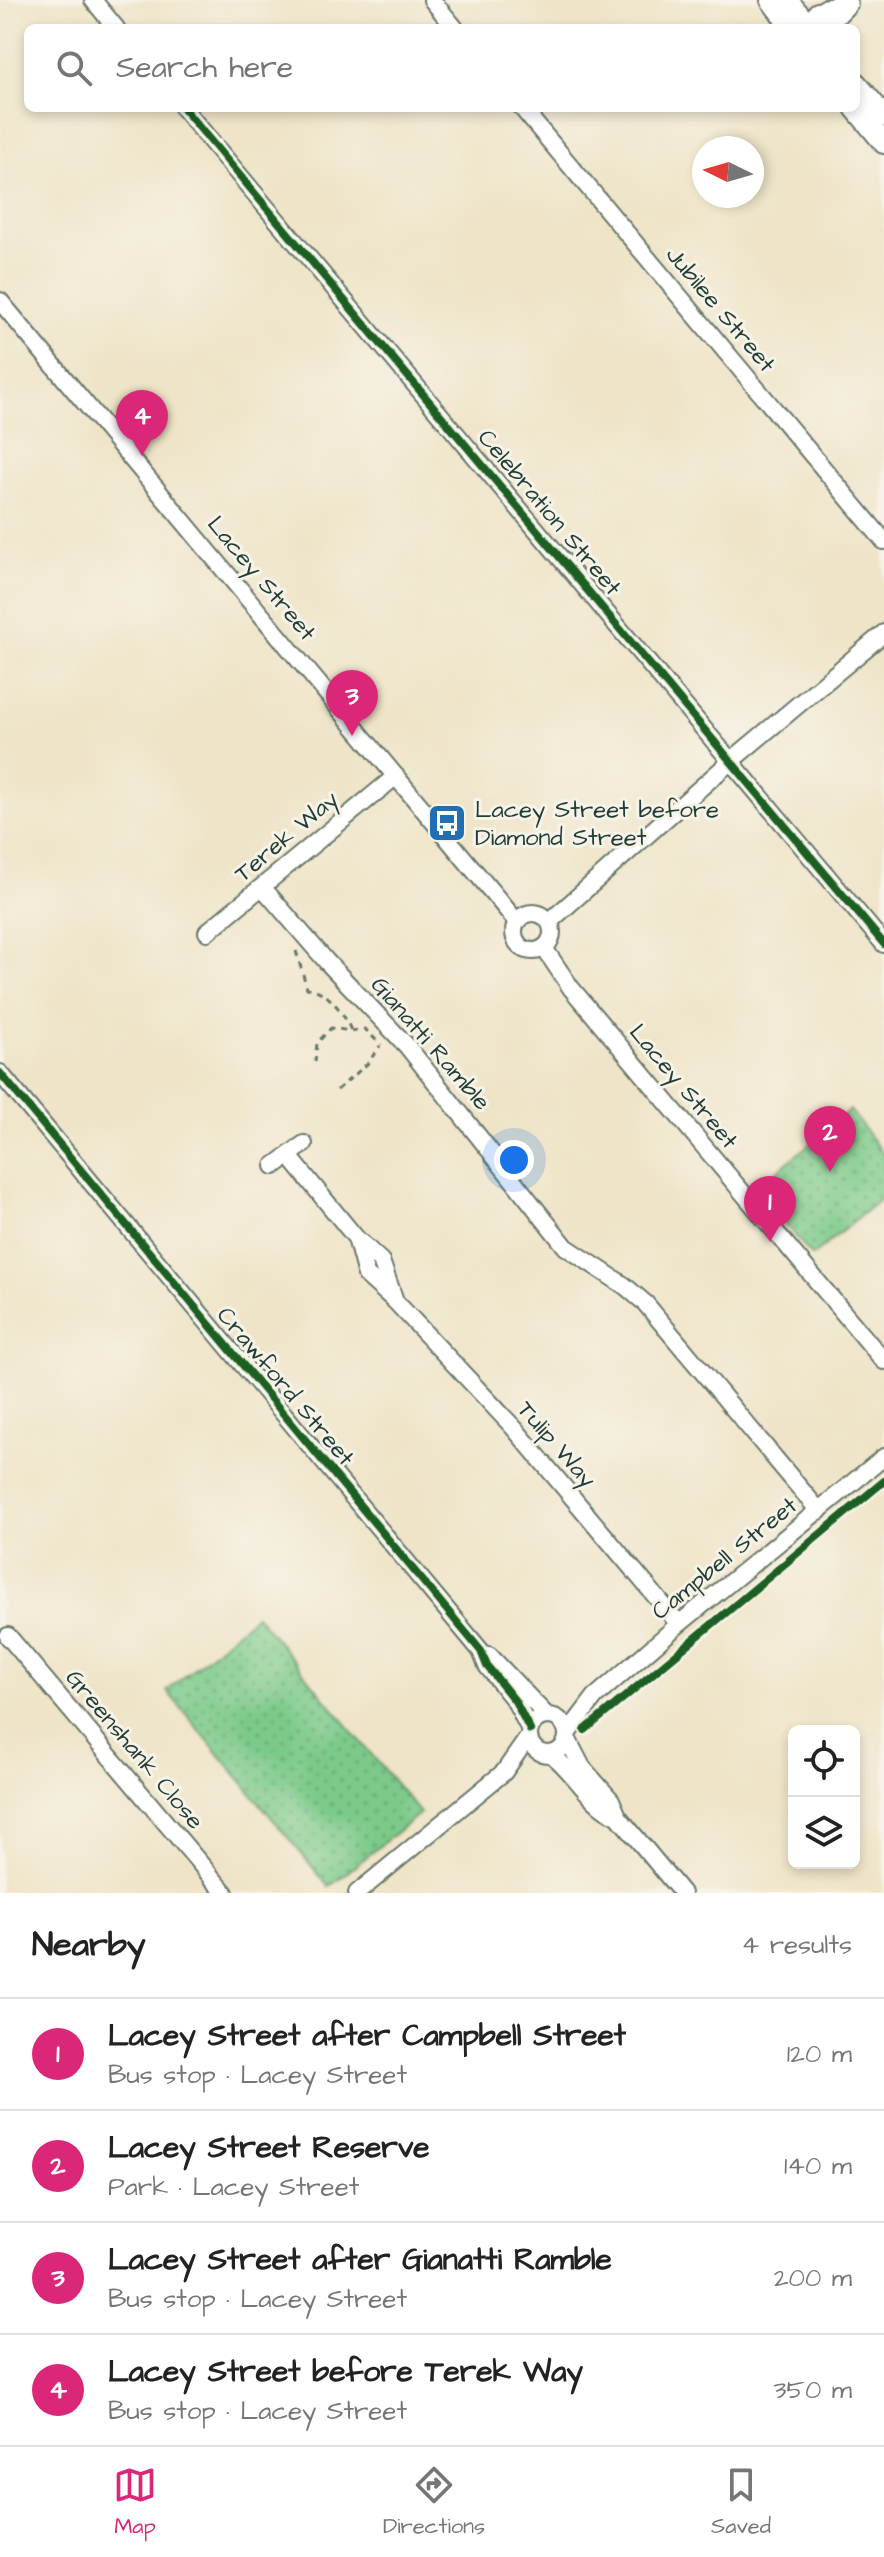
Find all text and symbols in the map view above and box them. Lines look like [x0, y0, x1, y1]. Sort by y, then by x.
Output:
search box [24, 24, 860, 112]
icon: search [52, 46, 96, 90]
text: Search here [116, 47, 293, 89]
north arrow [692, 136, 764, 208]
street label: Jubilee Street [657, 239, 783, 380]
pin: 4 [116, 390, 168, 456]
street label: Celebration Street [469, 422, 629, 604]
street label: Lacey Street [198, 509, 324, 649]
pin: 3 [326, 670, 378, 736]
street label: Terek Way [227, 783, 347, 891]
place label: Lacey Street before Diamond Street [475, 793, 719, 855]
bus stop icon: Lacey Street before Diamond Street [426, 802, 468, 844]
street label: Gianatti Ramble [362, 969, 498, 1118]
street label: Lacey Street [620, 1017, 746, 1157]
pin: 2 [804, 1106, 856, 1172]
your location [494, 1140, 534, 1180]
pin: 1 [744, 1176, 796, 1242]
street label: Crawford Street [208, 1300, 362, 1474]
street label: Tulip Way [508, 1394, 604, 1496]
street label: Campbell Street [644, 1489, 805, 1628]
street label: Greenshank Close [57, 1662, 211, 1837]
map controls [788, 1725, 860, 1869]
button: locate [788, 1725, 860, 1797]
button: layers [788, 1797, 860, 1869]
text: Nearby [32, 1921, 146, 1969]
text: 4 results [742, 1927, 852, 1963]
text: Lacey Street after Campbell Street [108, 2015, 626, 2057]
text: 1 [56, 2036, 60, 2072]
text: 120 m [787, 2036, 852, 2072]
text: Bus stop · Lacey Street [108, 2057, 407, 2093]
text: Lacey Street Reserve [108, 2127, 430, 2169]
text: 2 [51, 2148, 65, 2184]
text: 140 m [784, 2148, 852, 2184]
text: Park · Lacey Street [108, 2169, 359, 2205]
text: Lacey Street after Gianatti Ramble [108, 2239, 612, 2281]
text: 3 [51, 2260, 65, 2296]
text: 200 m [774, 2260, 852, 2296]
text: Bus stop · Lacey Street [108, 2281, 407, 2317]
text: Lacey Street before Terek Way [108, 2351, 583, 2393]
text: 4 [49, 2372, 67, 2408]
text: 350 m [773, 2372, 852, 2408]
text: Bus stop · Lacey Street [108, 2393, 407, 2429]
tab: Map [113, 2463, 157, 2542]
tab: Directions [383, 2463, 485, 2542]
tab: Saved [711, 2463, 771, 2542]

